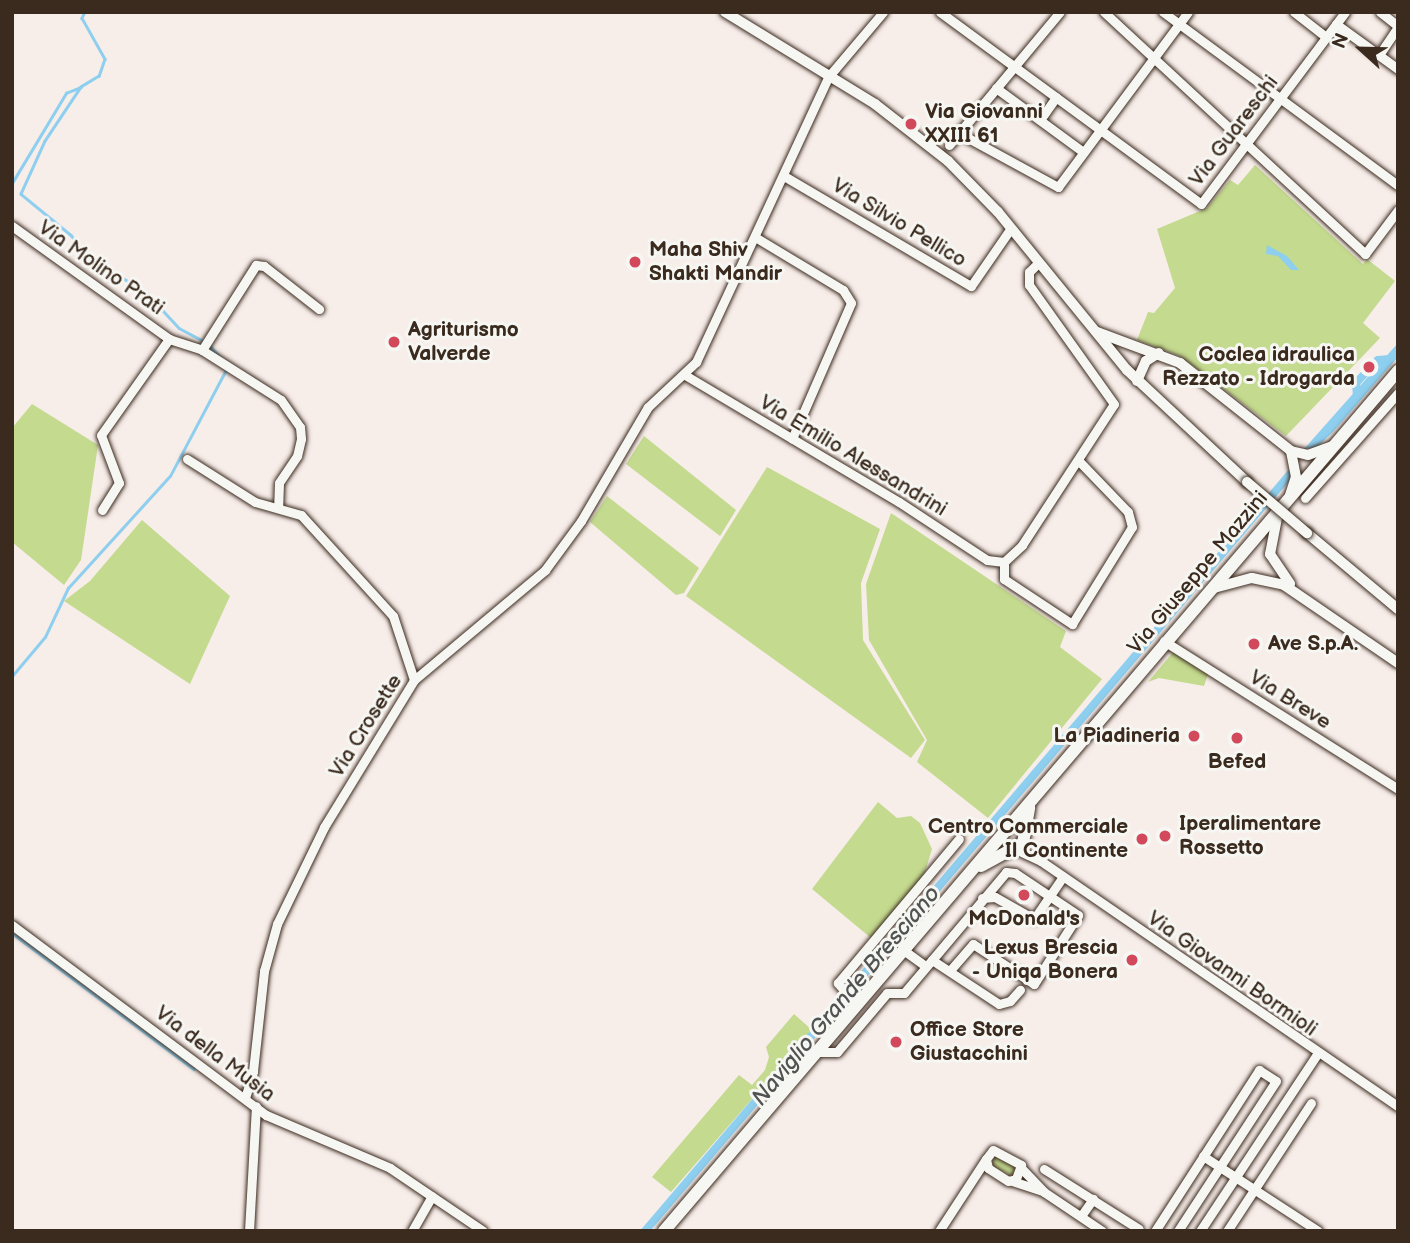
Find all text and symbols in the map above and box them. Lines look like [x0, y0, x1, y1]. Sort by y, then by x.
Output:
north arrow [1326, 14, 1396, 84]
text: N [1328, 30, 1354, 52]
street label: Via Guareschi [1184, 71, 1284, 191]
place label: Via Giovanni XXIII 61 [925, 99, 1043, 149]
marker: Via Giovanni XXIII 61 [903, 116, 919, 132]
street label: Via Silvio Pellico [827, 173, 971, 273]
street label: Via Molino Prati [33, 215, 169, 321]
place label: Maha Shiv Shakti Mandir [649, 237, 782, 287]
marker: Maha Shiv Shakti Mandir [627, 254, 643, 270]
place label: Agriturismo Valverde [408, 317, 519, 367]
marker: Agriturismo Valverde [386, 334, 402, 350]
place label: Coclea idraulica Rezzato - Idrogarda [1162, 342, 1355, 392]
marker: Coclea idraulica Rezzato - Idrogarda [1361, 359, 1377, 375]
street label: Via Emilio Alessandrini [755, 390, 951, 522]
street label: Via Giuseppe Mazzini [1122, 486, 1274, 660]
place label: Ave S.p.A. [1268, 631, 1358, 657]
marker: Ave S.p.A. [1246, 636, 1262, 652]
street label: Via Breve [1244, 665, 1336, 735]
street label: Via Crosette [324, 670, 408, 782]
place label: La Piadineria [1053, 723, 1180, 749]
marker: La Piadineria [1186, 728, 1202, 744]
marker: Befed [1229, 730, 1245, 746]
place label: Befed [1208, 749, 1266, 775]
place label: Iperalimentare Rossetto [1179, 811, 1321, 861]
place label: Centro Commerciale Il Continente [928, 814, 1128, 864]
marker: Iperalimentare Rossetto [1157, 828, 1173, 844]
marker: Centro Commerciale Il Continente [1134, 831, 1150, 847]
water label: Naviglio Grande Bresciano [746, 881, 946, 1111]
marker: McDonald's [1016, 887, 1032, 903]
place label: McDonald's [968, 906, 1080, 932]
street label: Via Giovanni Bormioli [1142, 906, 1322, 1042]
place label: Lexus Brescia - Uniqa Bonera [972, 935, 1118, 985]
marker: Lexus Brescia - Uniqa Bonera [1124, 952, 1140, 968]
street label: Via della Musia [150, 1001, 280, 1107]
place label: Office Store Giustacchini [910, 1017, 1028, 1067]
marker: Office Store Giustacchini [888, 1034, 904, 1050]

